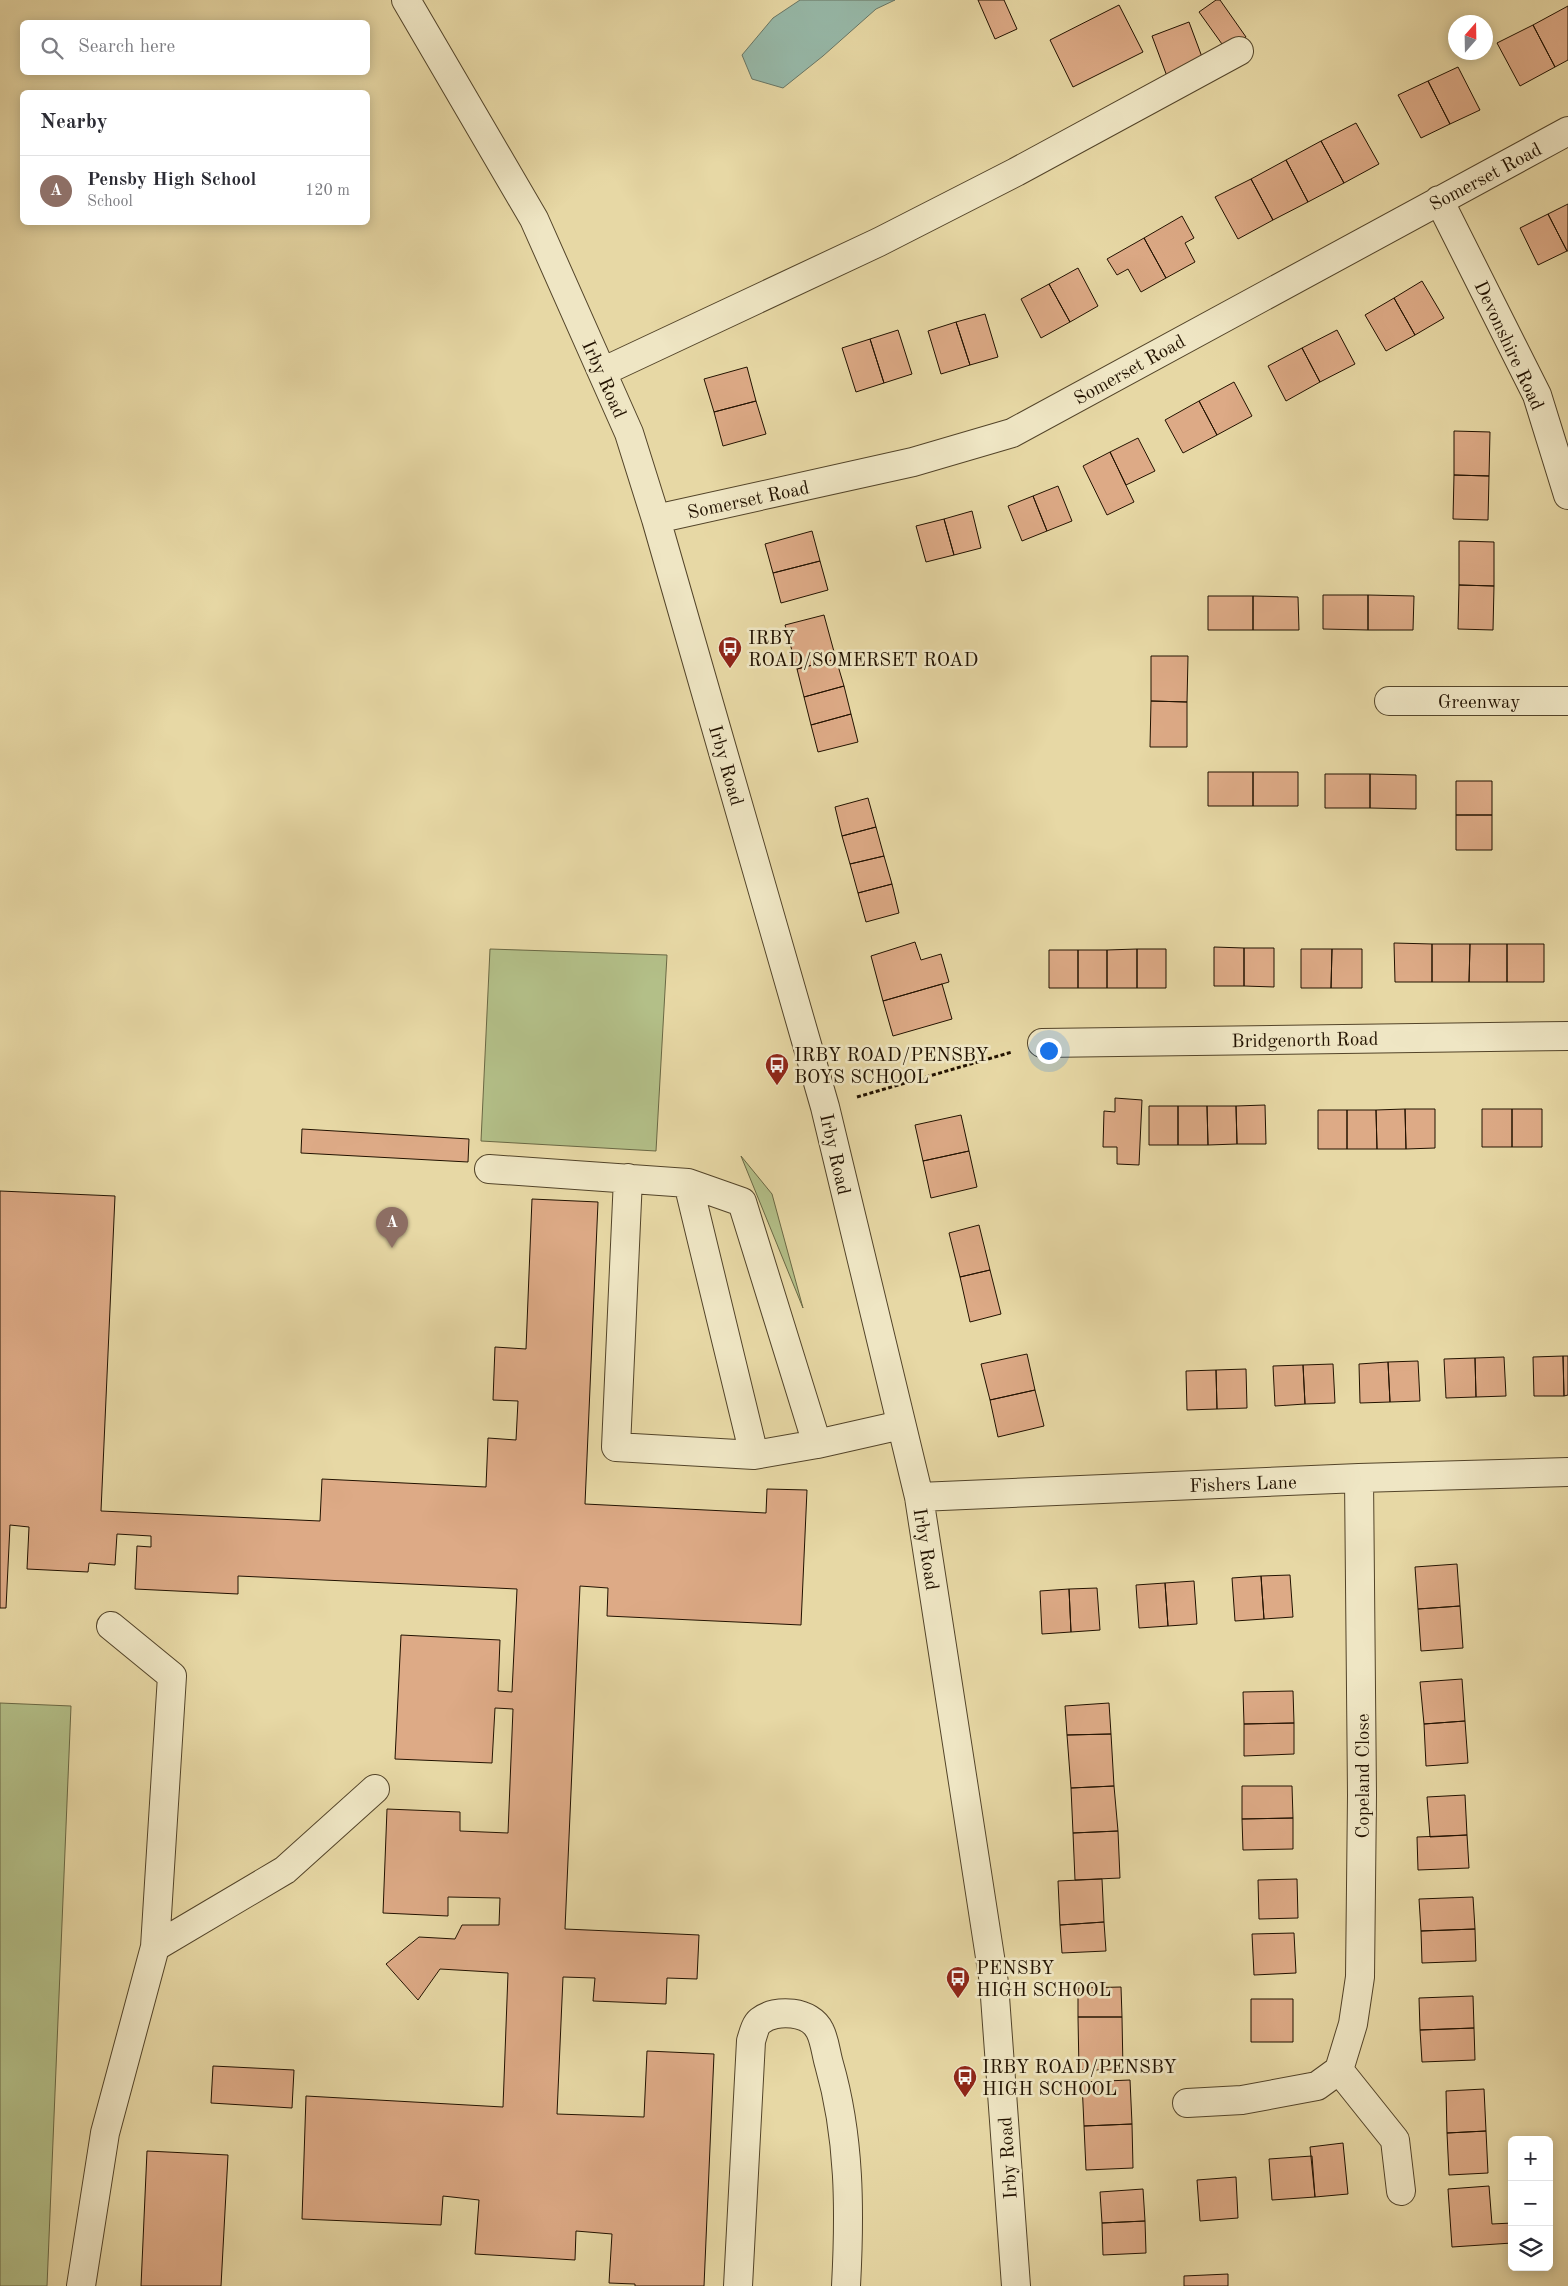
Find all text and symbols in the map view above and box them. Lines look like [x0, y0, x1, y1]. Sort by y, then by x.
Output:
north arrow [1448, 15, 1493, 60]
search box [20, 20, 370, 75]
icon: search [38, 34, 66, 62]
text: Search here [78, 38, 175, 57]
text: Nearby [40, 112, 108, 133]
street label: Somerset Road [1427, 141, 1545, 216]
text: Pensby High School [87, 171, 256, 190]
text: A [50, 183, 62, 199]
text: 120 m [305, 183, 350, 199]
text: School [87, 194, 133, 210]
street label: Devonshire Road [1469, 278, 1546, 414]
street label: Somerset Road [1071, 333, 1189, 410]
street label: Irby Road [577, 338, 628, 422]
street label: Somerset Road [686, 479, 811, 524]
place label: IRBY ROAD/SOMERSET ROAD [748, 630, 978, 671]
bus stop icon: IRBY ROAD/SOMERSET ROAD [717, 635, 743, 669]
street label: Greenway [1438, 694, 1520, 713]
street label: Irby Road [704, 723, 745, 808]
street label: Bridgenorth Road [1231, 1031, 1379, 1052]
your location [1036, 1038, 1062, 1064]
place label: IRBY ROAD/PENSBY BOYS SCHOOL [794, 1047, 989, 1088]
bus stop icon: IRBY ROAD/PENSBY BOYS SCHOOL [764, 1052, 790, 1086]
street label: Irby Road [815, 1112, 852, 1197]
pin: A [376, 1207, 408, 1248]
street label: Fishers Lane [1189, 1474, 1297, 1497]
street label: Irby Road [909, 1507, 940, 1592]
street label: Copeland Close [1355, 1713, 1374, 1839]
place label: PENSBY HIGH SCHOOL [976, 1960, 1111, 2001]
bus stop icon: PENSBY HIGH SCHOOL [945, 1965, 971, 1999]
place label: IRBY ROAD/PENSBY HIGH SCHOOL [982, 2059, 1177, 2100]
bus stop icon: IRBY ROAD/PENSBY HIGH SCHOOL [952, 2064, 978, 2098]
street label: Irby Road [997, 2116, 1022, 2200]
map controls [1508, 2136, 1553, 2271]
button: + [1508, 2136, 1553, 2181]
button: − [1508, 2181, 1553, 2226]
button: layers [1508, 2226, 1553, 2271]

